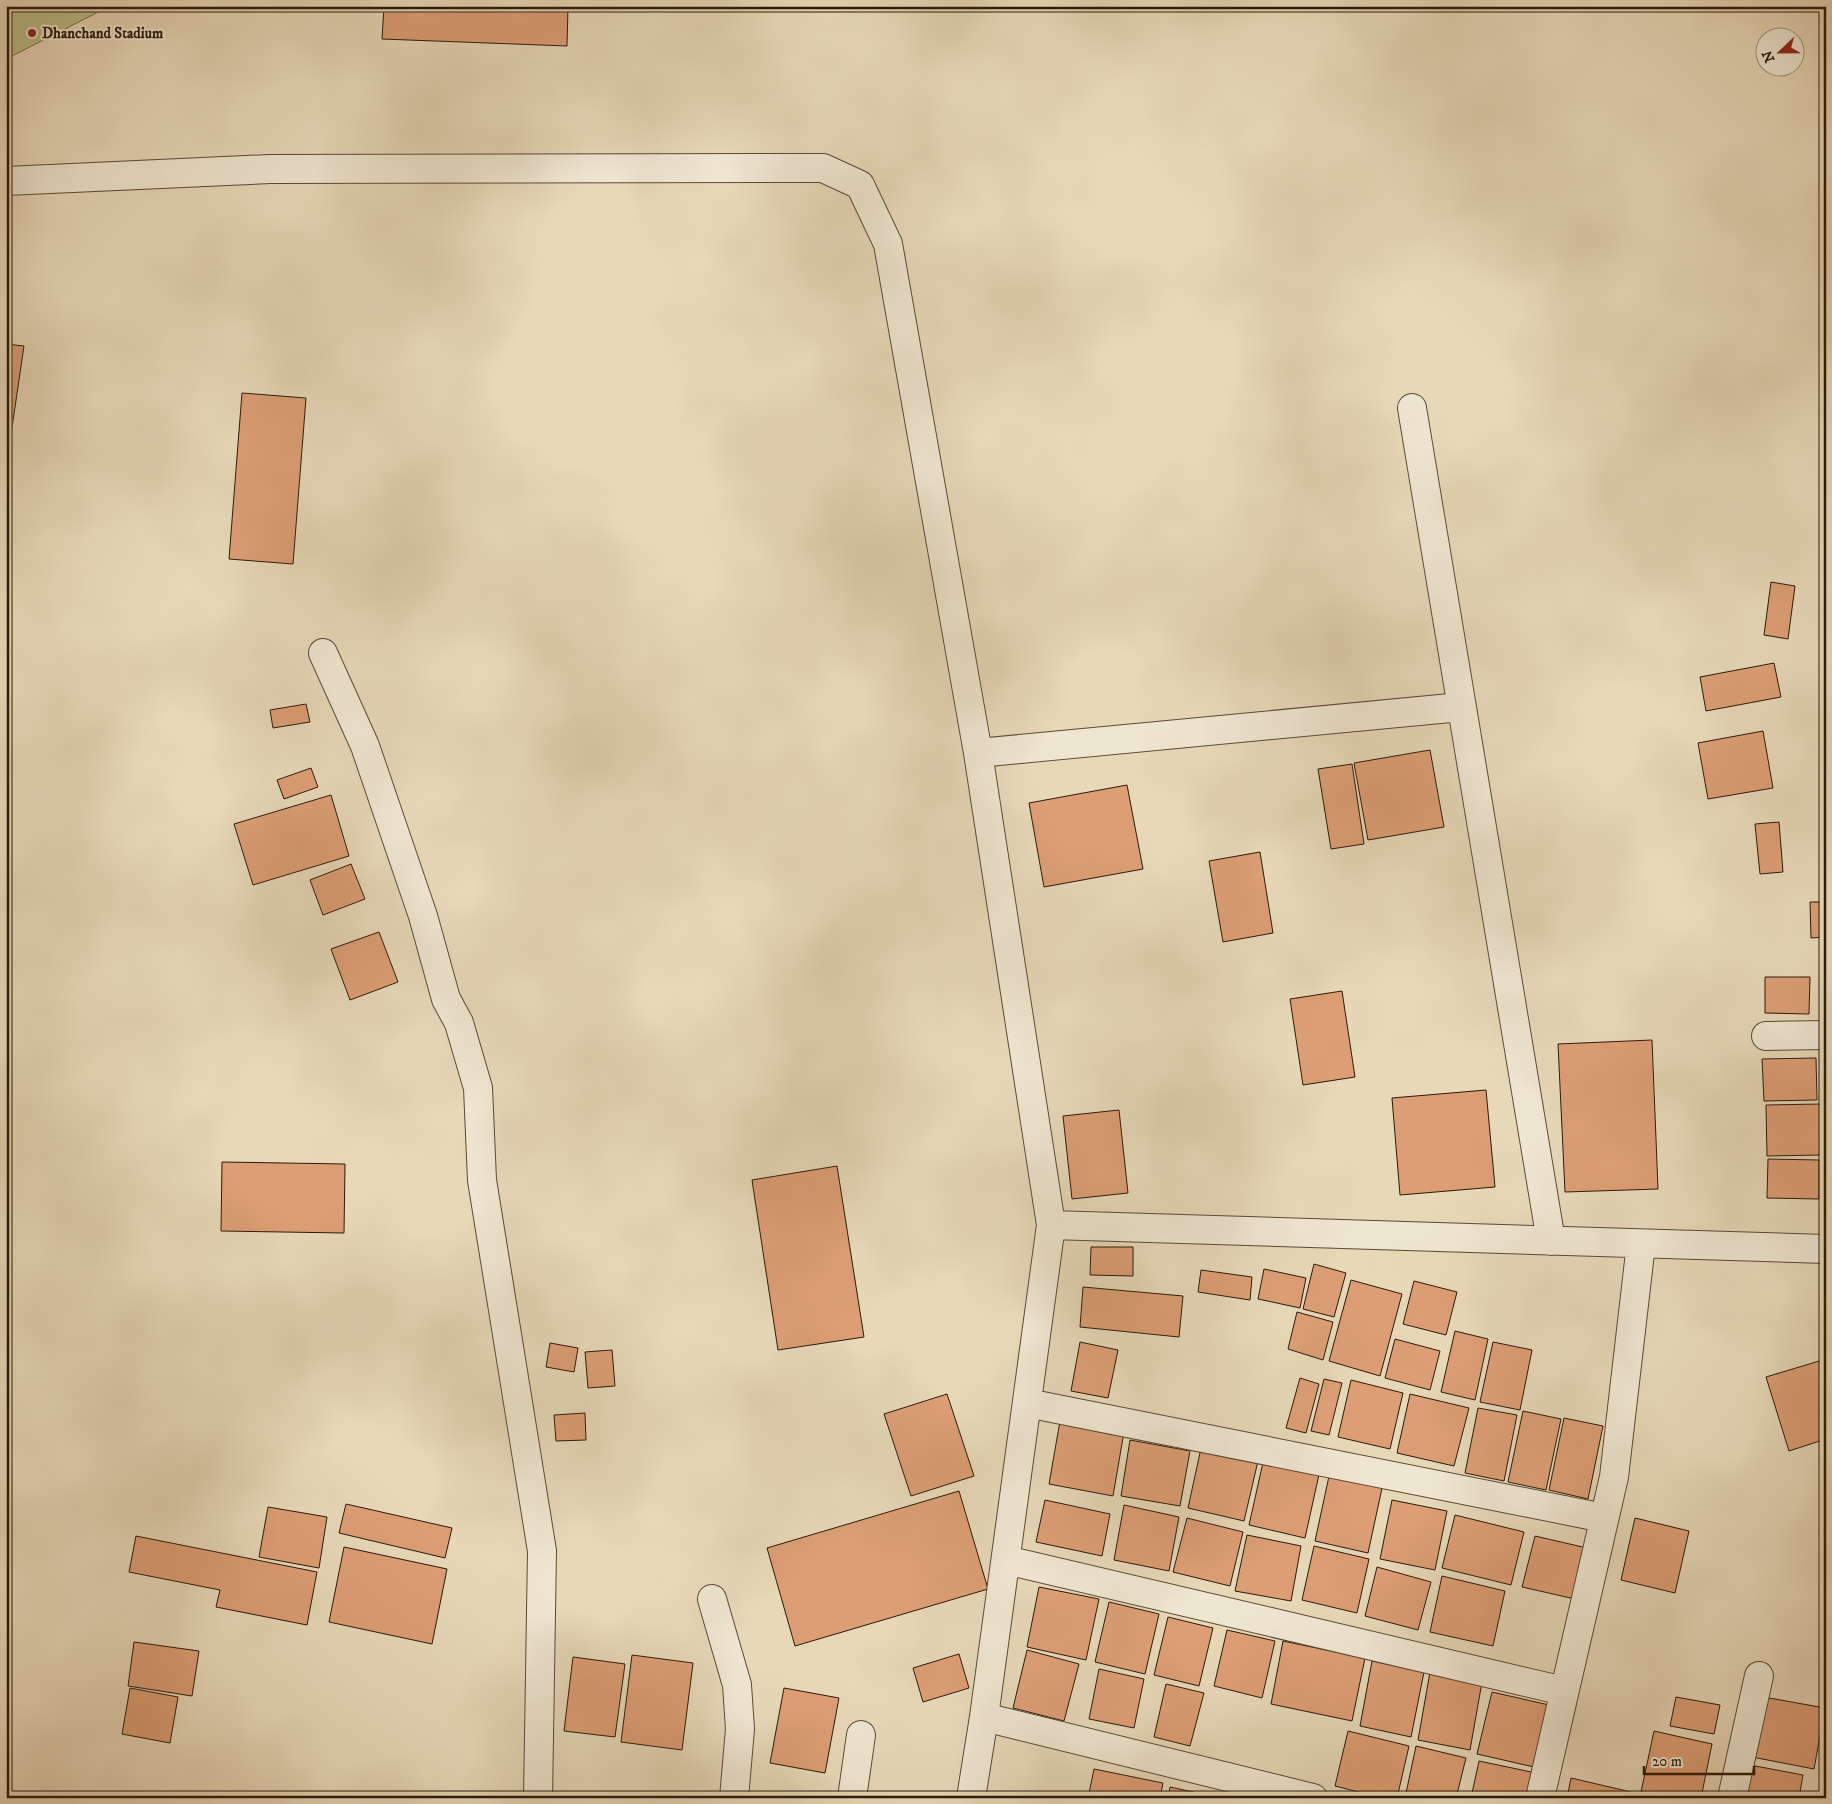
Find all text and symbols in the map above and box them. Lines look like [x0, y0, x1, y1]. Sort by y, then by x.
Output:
place label: Dhanchand Stadium [42, 24, 164, 43]
marker: Dhanchand Stadium [26, 27, 38, 39]
north arrow [1754, 28, 1804, 78]
text: N [1758, 47, 1779, 65]
scale bar [1644, 1744, 1754, 1776]
text: 20 m [1652, 1752, 1682, 1771]

